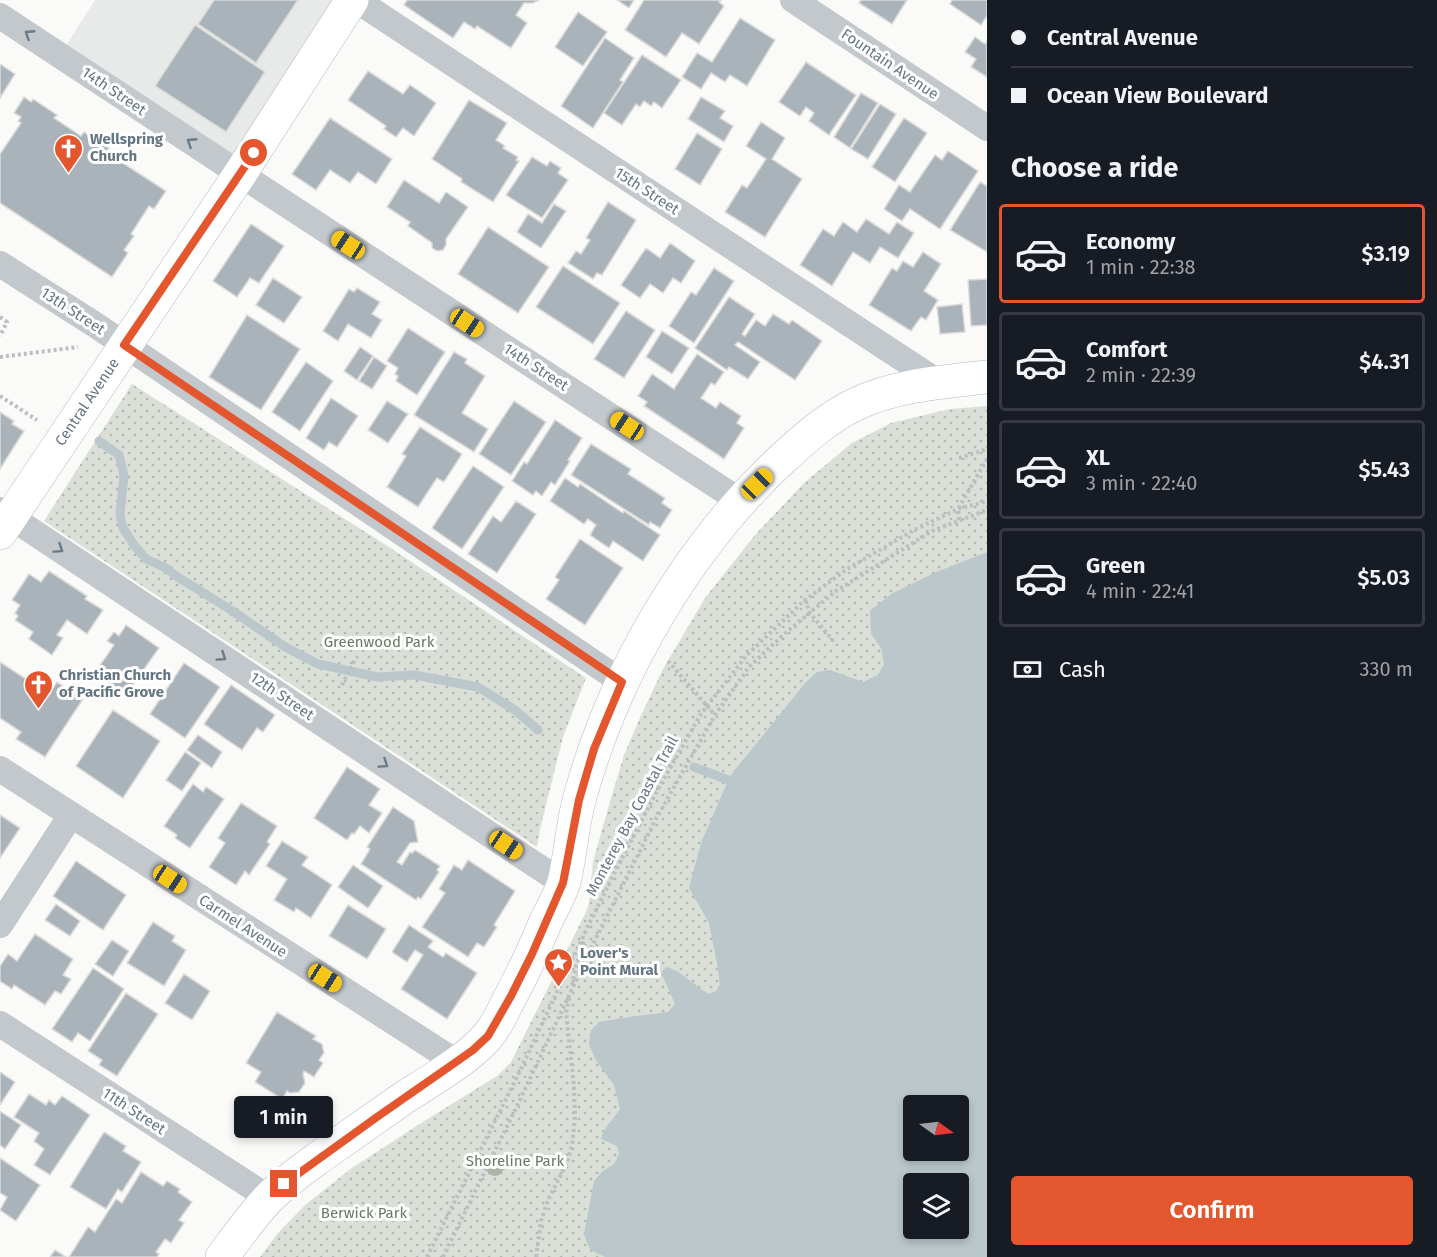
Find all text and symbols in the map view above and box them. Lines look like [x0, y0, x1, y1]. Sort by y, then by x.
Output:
text: Central Avenue [1047, 24, 1198, 51]
street label: Fountain Avenue [838, 25, 942, 103]
one-way arrow [24, 31, 35, 42]
street label: 14th Street [79, 63, 150, 119]
text: Ocean View Boulevard [1047, 82, 1268, 109]
place label: Wellspring Church [90, 130, 164, 165]
church icon: Wellspring Church [53, 132, 85, 174]
one-way arrow [187, 138, 198, 149]
route start [240, 139, 267, 166]
text: Choose a ride [1011, 152, 1178, 184]
street label: 15th Street [612, 164, 683, 219]
icon: car [1014, 227, 1068, 281]
car [328, 228, 368, 262]
text: Economy [1086, 228, 1175, 255]
text: $3.19 [1361, 240, 1410, 267]
text: 1 min · 22:38 [1086, 255, 1196, 279]
street label: 13th Street [38, 284, 109, 339]
car [447, 306, 487, 340]
icon: car [1014, 335, 1068, 389]
text: Comfort [1086, 336, 1167, 363]
street label: 14th Street [500, 339, 572, 395]
text: $4.31 [1359, 348, 1410, 375]
street label: Central Avenue [51, 355, 123, 449]
text: 2 min · 22:39 [1086, 363, 1196, 387]
car [607, 409, 647, 443]
icon: car [1014, 443, 1068, 497]
text: XL [1086, 444, 1110, 471]
text: $5.43 [1358, 456, 1410, 483]
car [738, 465, 776, 503]
text: 3 min · 22:40 [1086, 471, 1197, 495]
one-way arrow [53, 542, 64, 553]
icon: car [1014, 551, 1068, 605]
text: Green [1086, 552, 1145, 579]
text: $5.03 [1358, 564, 1410, 591]
text: 4 min · 22:41 [1086, 579, 1194, 603]
park label: Greenwood Park [324, 633, 435, 651]
one-way arrow [216, 649, 226, 661]
icon: cash [1011, 653, 1044, 686]
text: Cash [1059, 656, 1106, 683]
text: 330 m [1359, 657, 1413, 681]
place label: Christian Church of Pacific Grove [59, 666, 171, 701]
church icon: Christian Church of Pacific Grove [22, 668, 54, 710]
street label: 12th Street [247, 668, 318, 724]
street label: Monterey Bay Coastal Trail [582, 732, 682, 899]
one-way arrow [378, 757, 389, 768]
car [486, 827, 526, 863]
car [150, 862, 190, 896]
street label: Carmel Avenue [196, 891, 290, 961]
place label: Lover's Point Mural [580, 944, 658, 979]
place icon: Lover's Point Mural [543, 946, 575, 988]
car [305, 961, 345, 995]
street label: 11th Street [99, 1084, 169, 1138]
north arrow [903, 1095, 969, 1161]
map controls [903, 1095, 969, 1239]
callout: 1 min [234, 1097, 334, 1139]
text: 1 min [259, 1105, 308, 1129]
park label: Shoreline Park [466, 1152, 564, 1170]
route end [270, 1170, 297, 1197]
button: layers [903, 1173, 969, 1239]
button: Confirm [1011, 1176, 1413, 1245]
park label: Berwick Park [321, 1204, 408, 1222]

